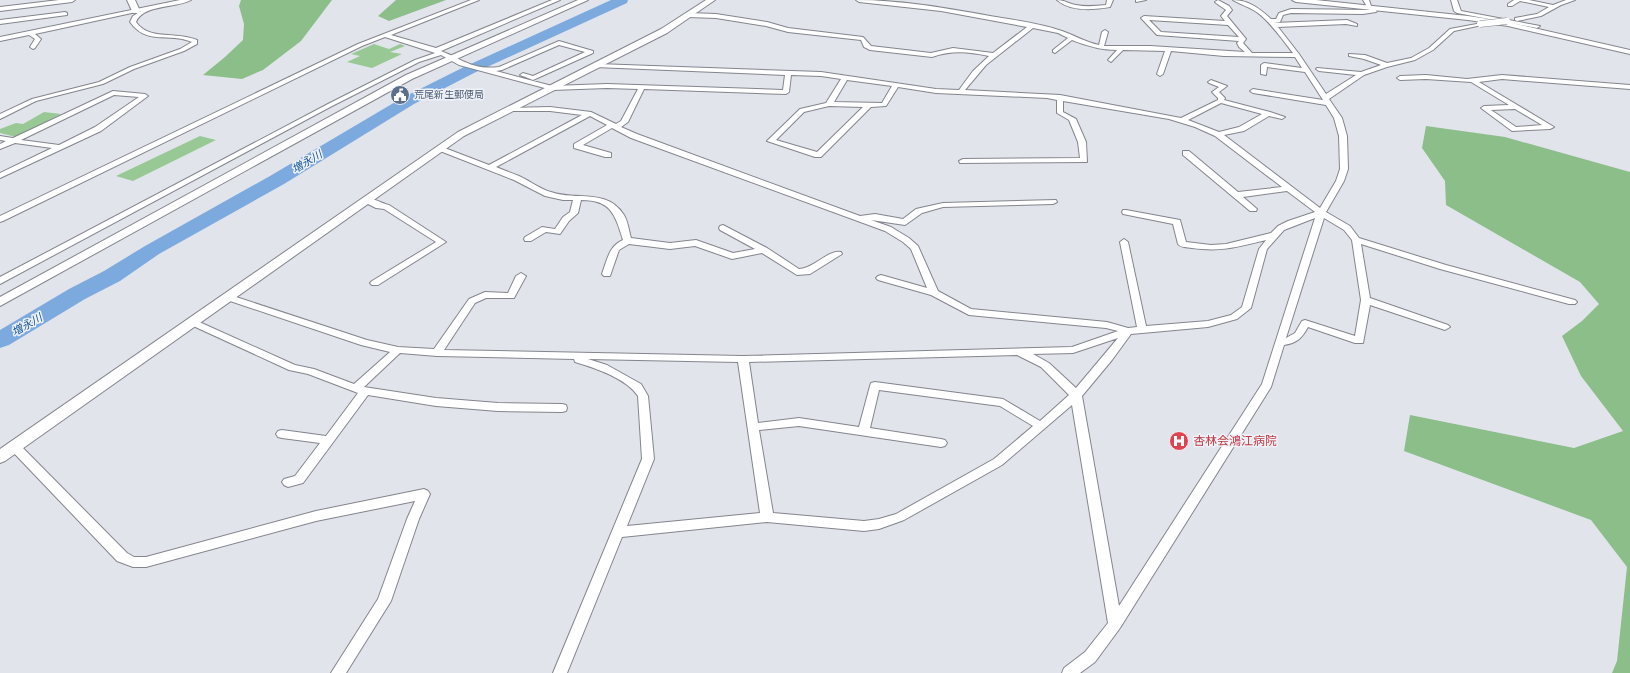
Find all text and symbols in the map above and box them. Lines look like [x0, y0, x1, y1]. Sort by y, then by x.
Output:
public building icon: 荒尾新生郵便局 [389, 84, 411, 106]
place label: 荒尾新生郵便局 [414, 89, 484, 100]
water label: 増永川 [290, 147, 325, 175]
water label: 増永川 [9, 311, 45, 338]
hospital icon: 杏林会鴻江病院 [1168, 430, 1190, 452]
place label: 杏林会鴻江病院 [1193, 434, 1277, 447]

